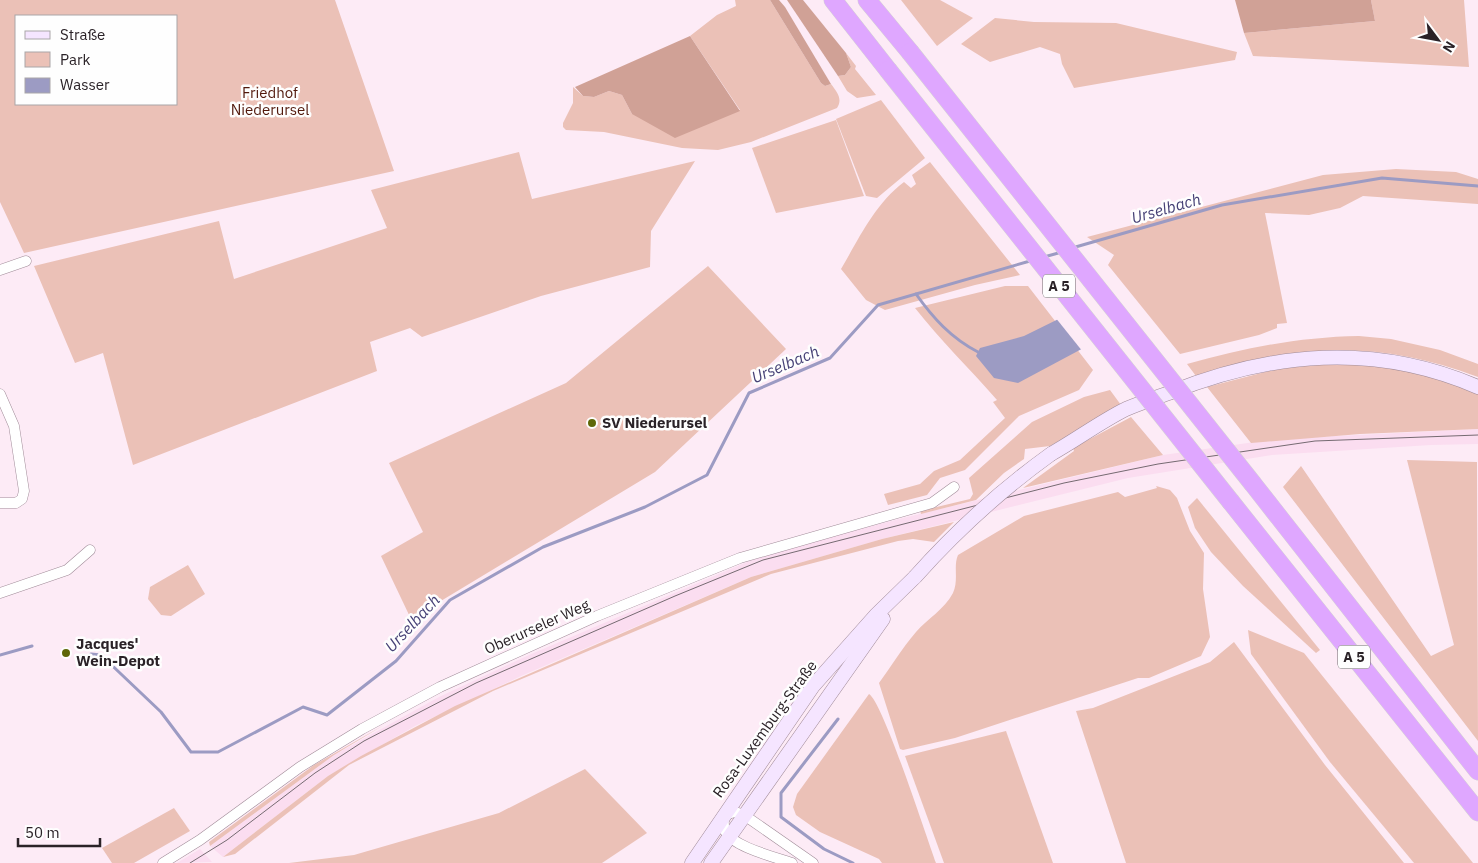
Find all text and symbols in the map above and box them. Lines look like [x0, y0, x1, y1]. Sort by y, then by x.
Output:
legend [15, 15, 178, 105]
north arrow [1413, 15, 1463, 65]
text: Straße [60, 25, 105, 44]
text: N [1439, 38, 1459, 56]
text: Park [60, 50, 90, 69]
text: Wasser [60, 75, 110, 94]
park label: Friedhof Niederursel [231, 83, 309, 119]
water label: Urselbach [1129, 189, 1203, 227]
road number: A 5 [1043, 274, 1075, 298]
water label: Urselbach [748, 341, 822, 387]
place label: SV Niederursel [602, 413, 708, 432]
marker: SV Niederursel [586, 417, 598, 429]
water label: Urselbach [380, 590, 444, 656]
street label: Oberurseler Weg [481, 595, 592, 658]
place label: Jacques' Wein-Depot [76, 634, 160, 670]
road number: A 5 [1338, 646, 1370, 669]
marker: Jacques' Wein-Depot [60, 647, 72, 659]
street label: Rosa-Luxemburg-Straße [708, 656, 821, 801]
scale bar [18, 816, 100, 848]
text: 50 m [25, 823, 60, 842]

